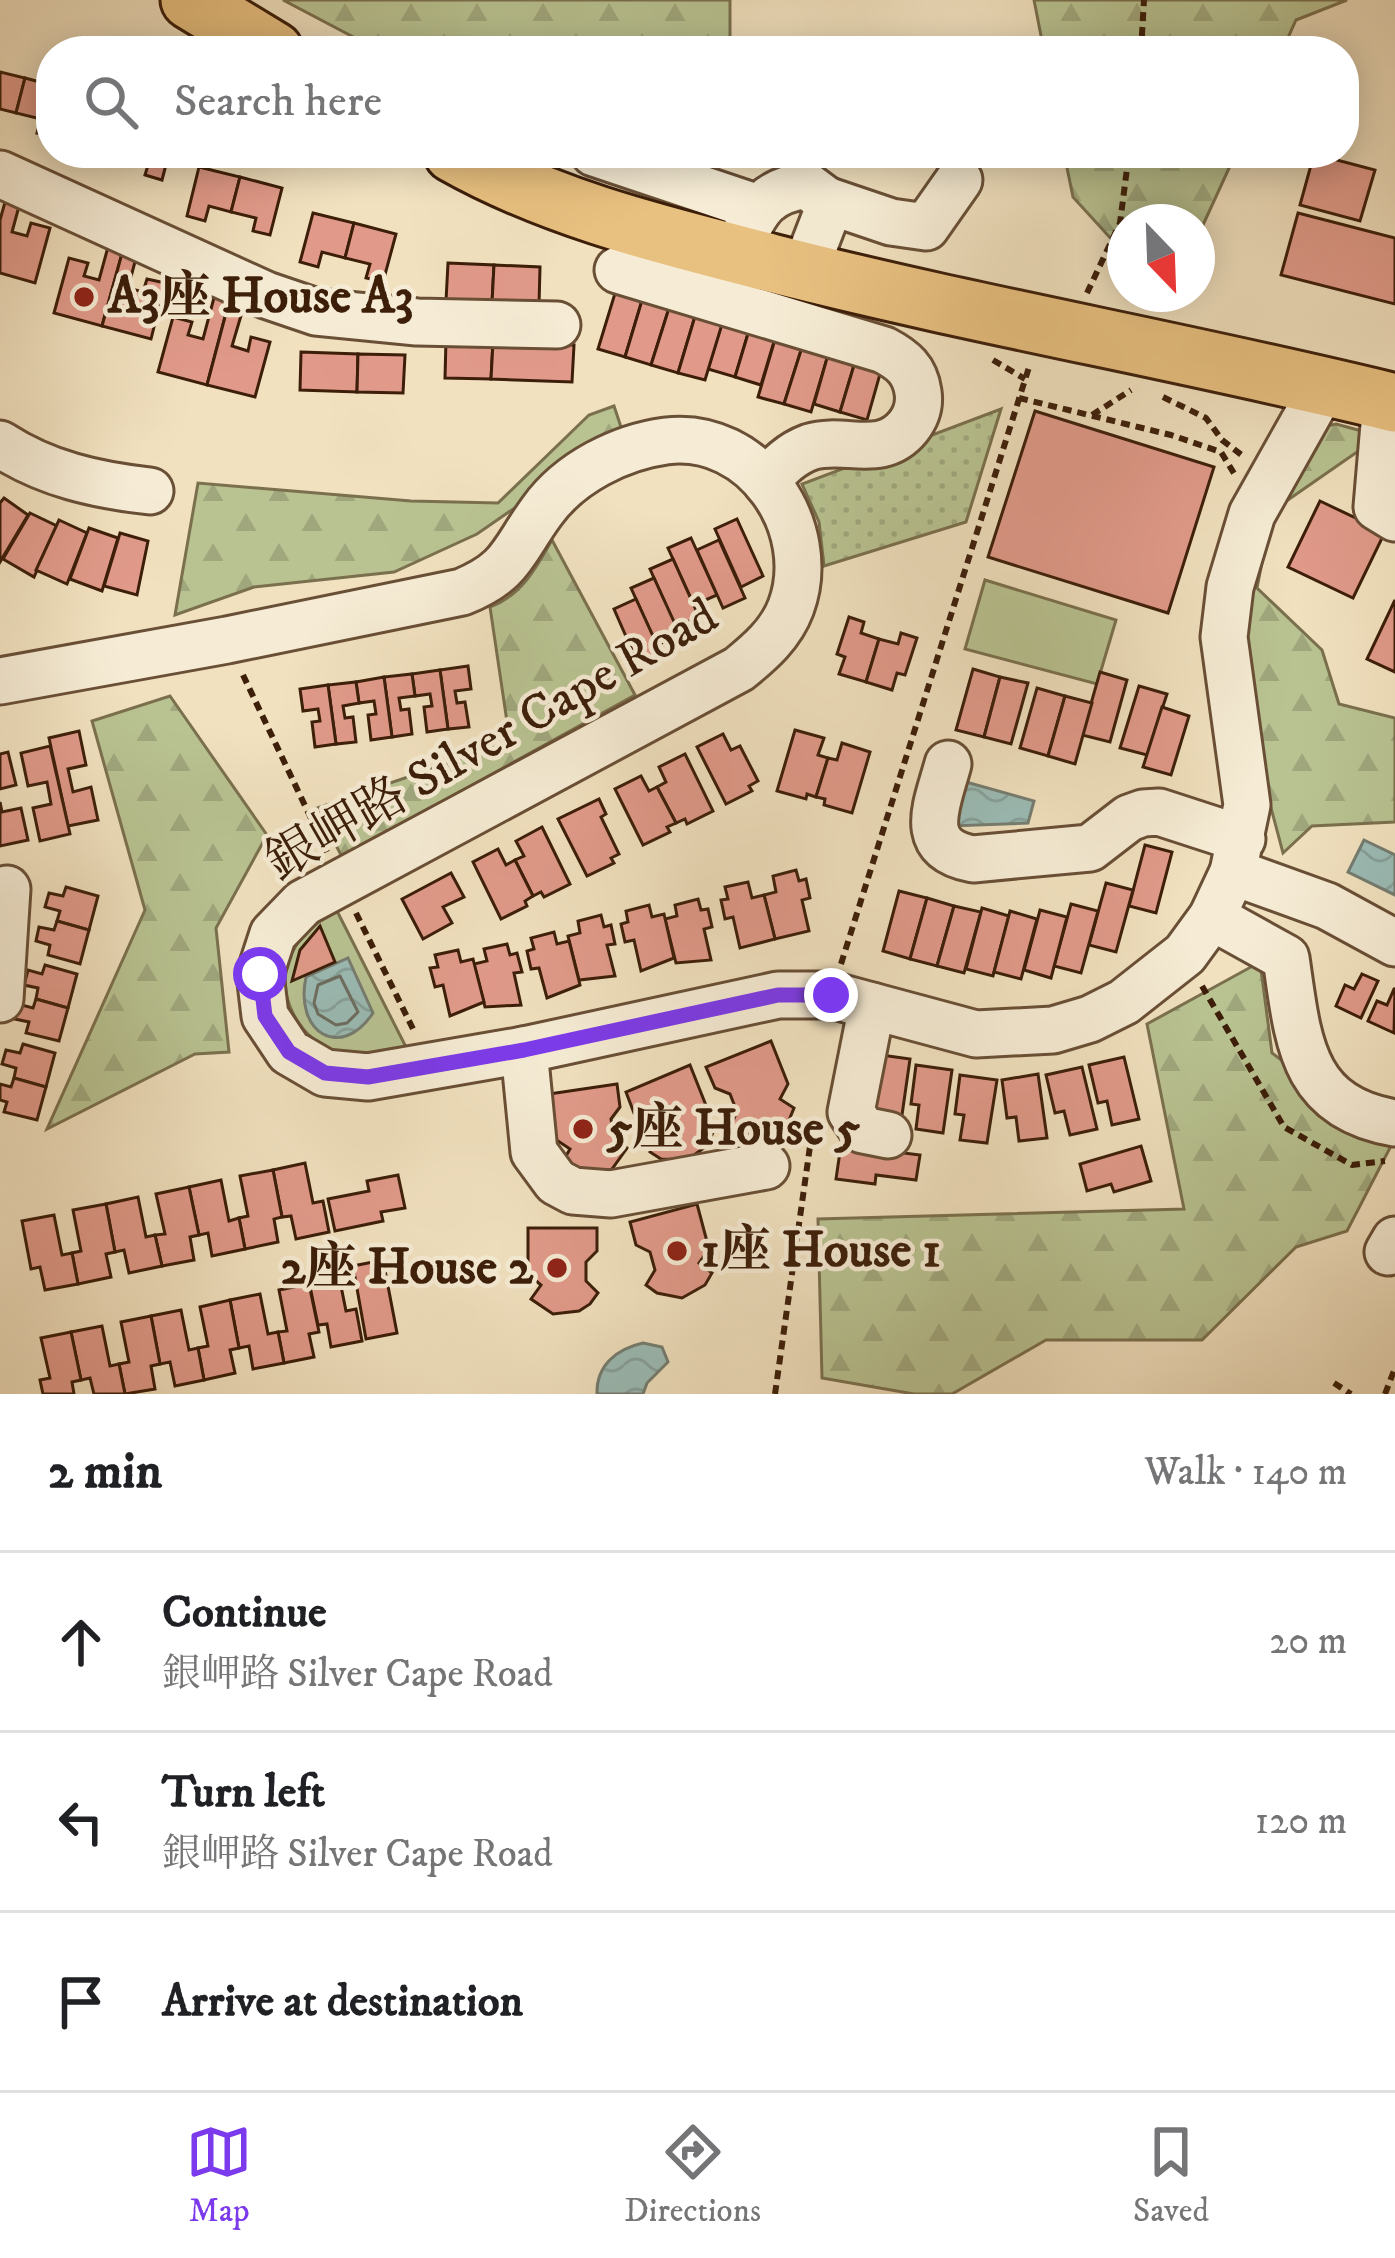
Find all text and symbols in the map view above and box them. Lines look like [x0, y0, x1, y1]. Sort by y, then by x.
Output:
search box [36, 36, 1359, 168]
icon: search [78, 69, 144, 135]
text: Search here [174, 74, 382, 130]
north arrow [1107, 204, 1215, 312]
place label: A3座 House A3 [107, 265, 413, 329]
marker: A3座 House A3 [71, 284, 97, 310]
street label: 銀岬路 Silver Cape Road [255, 584, 730, 895]
route start [233, 947, 287, 1001]
route end [804, 968, 858, 1022]
place label: 5座 House 5 [606, 1097, 861, 1161]
marker: 5座 House 5 [570, 1116, 596, 1142]
place label: 1座 House 1 [701, 1219, 941, 1283]
place label: 2座 House 2 [280, 1236, 534, 1300]
marker: 1座 House 1 [664, 1238, 690, 1264]
marker: 2座 House 2 [544, 1255, 570, 1281]
text: 2 min [48, 1440, 162, 1504]
text: Walk · 140 m [1144, 1448, 1347, 1497]
text: Continue [162, 1585, 327, 1641]
icon: ahead [48, 1609, 114, 1675]
text: 20 m [1269, 1617, 1347, 1666]
text: 銀岬路 Silver Cape Road [162, 1650, 553, 1699]
text: Turn left [162, 1765, 325, 1821]
icon: left [48, 1789, 114, 1855]
text: 120 m [1255, 1797, 1347, 1846]
text: 銀岬路 Silver Cape Road [162, 1830, 553, 1879]
icon: arrive [48, 1969, 114, 2035]
text: Arrive at destination [162, 1974, 523, 2030]
tab: Map [186, 2119, 252, 2232]
tab: Directions [624, 2119, 761, 2232]
tab: Saved [1133, 2119, 1209, 2232]

